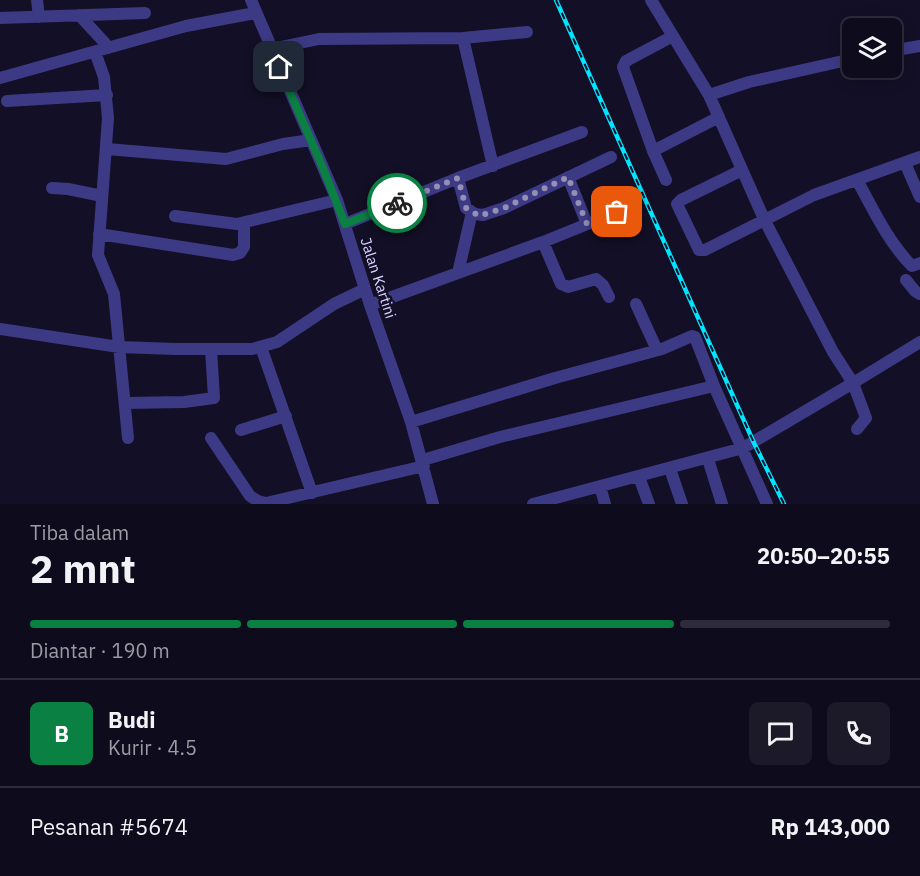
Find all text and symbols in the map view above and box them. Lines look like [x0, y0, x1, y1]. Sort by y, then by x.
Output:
map controls [842, 18, 902, 78]
button: layers [842, 18, 902, 78]
pin [253, 41, 304, 92]
icon: home [262, 50, 295, 83]
courier [367, 173, 427, 233]
pin [591, 186, 642, 237]
icon: bike [381, 187, 414, 220]
icon: bag [600, 195, 633, 228]
street label: Jalan Kartini [356, 235, 400, 321]
text: Tiba dalam [30, 519, 129, 546]
text: 20:50–20:55 [757, 541, 890, 570]
text: 2 mnt [30, 543, 136, 594]
text: Diantar · 190 m [30, 637, 170, 664]
button: chat [749, 702, 812, 765]
button: phone [827, 702, 890, 765]
text: Budi [108, 705, 155, 734]
text: B [54, 719, 69, 748]
text: Kurir · 4.5 [108, 734, 197, 761]
text: Pesanan #5674 [30, 812, 188, 841]
text: Rp 143,000 [771, 812, 890, 841]

